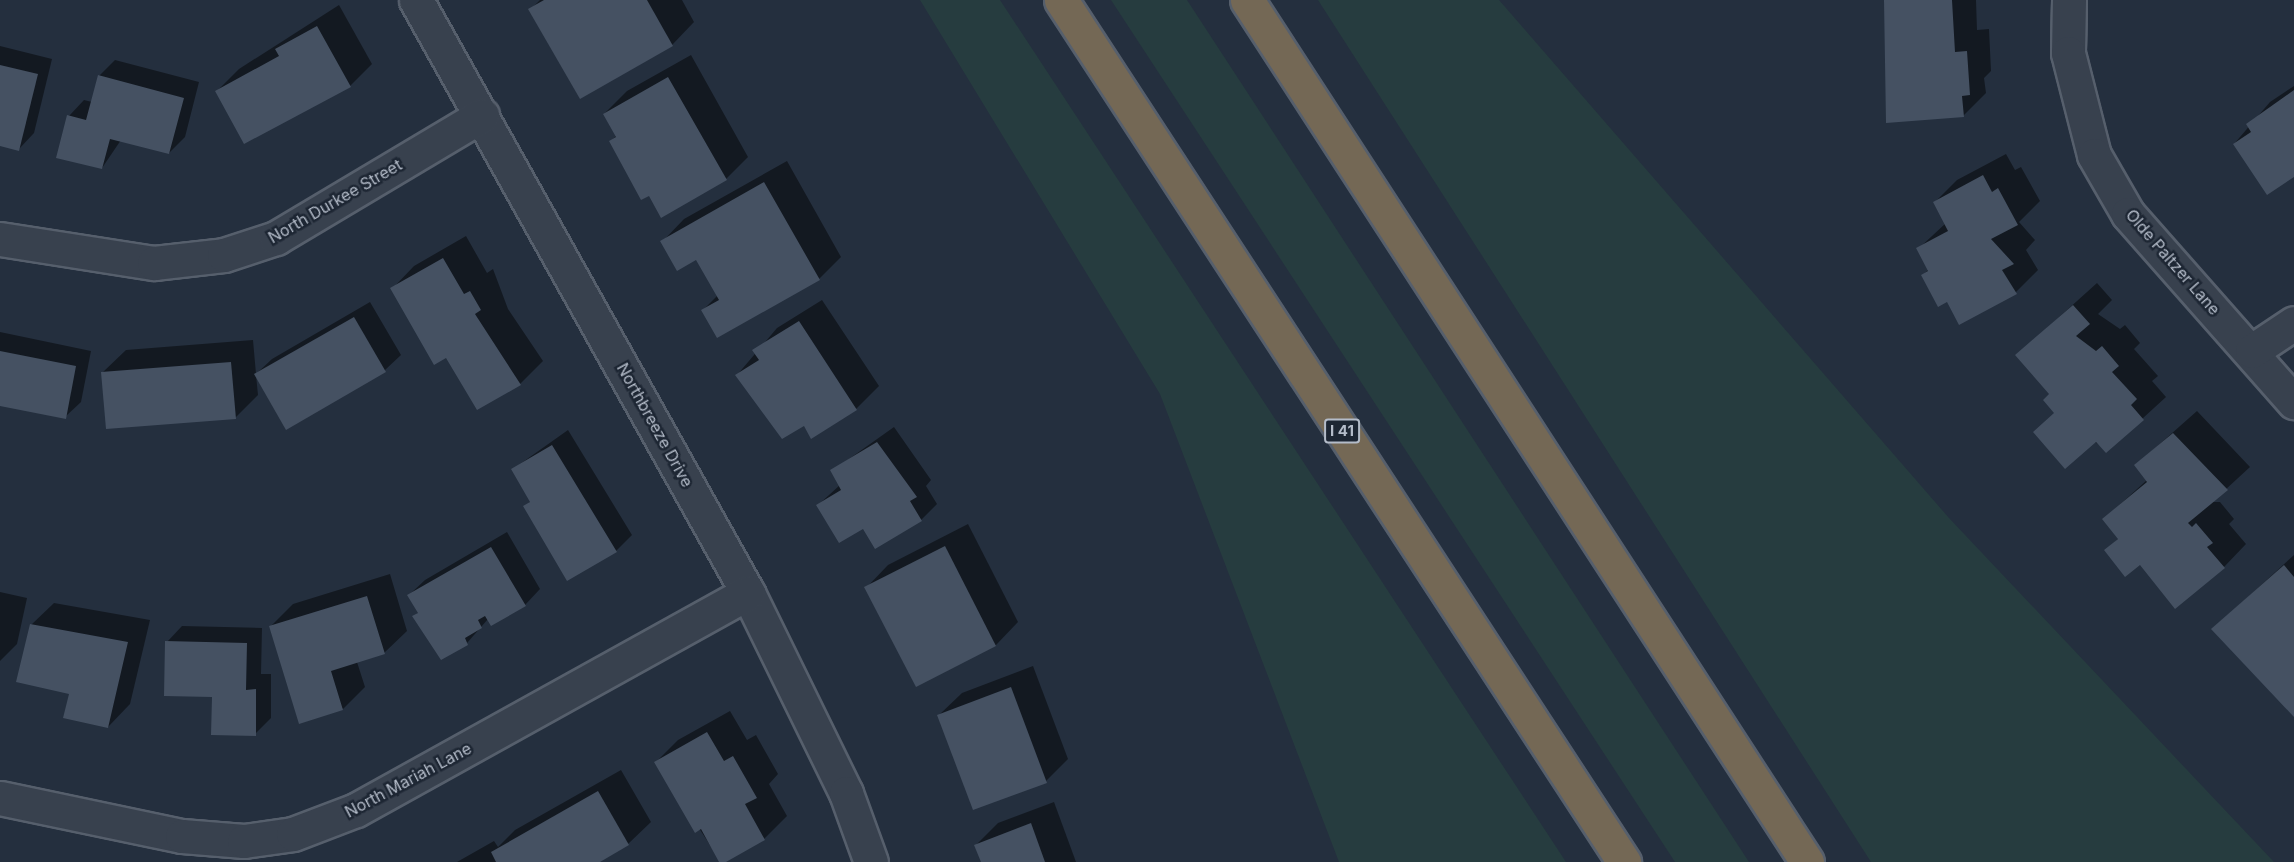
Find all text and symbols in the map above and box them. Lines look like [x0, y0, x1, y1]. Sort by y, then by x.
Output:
street label: North Durkee Street [265, 155, 405, 247]
street label: Olde Paltzer Lane [2122, 205, 2224, 319]
street label: Northbreeze Drive [613, 360, 697, 490]
road number: I 41 [1324, 419, 1360, 443]
street label: North Mariah Lane [341, 739, 475, 821]

